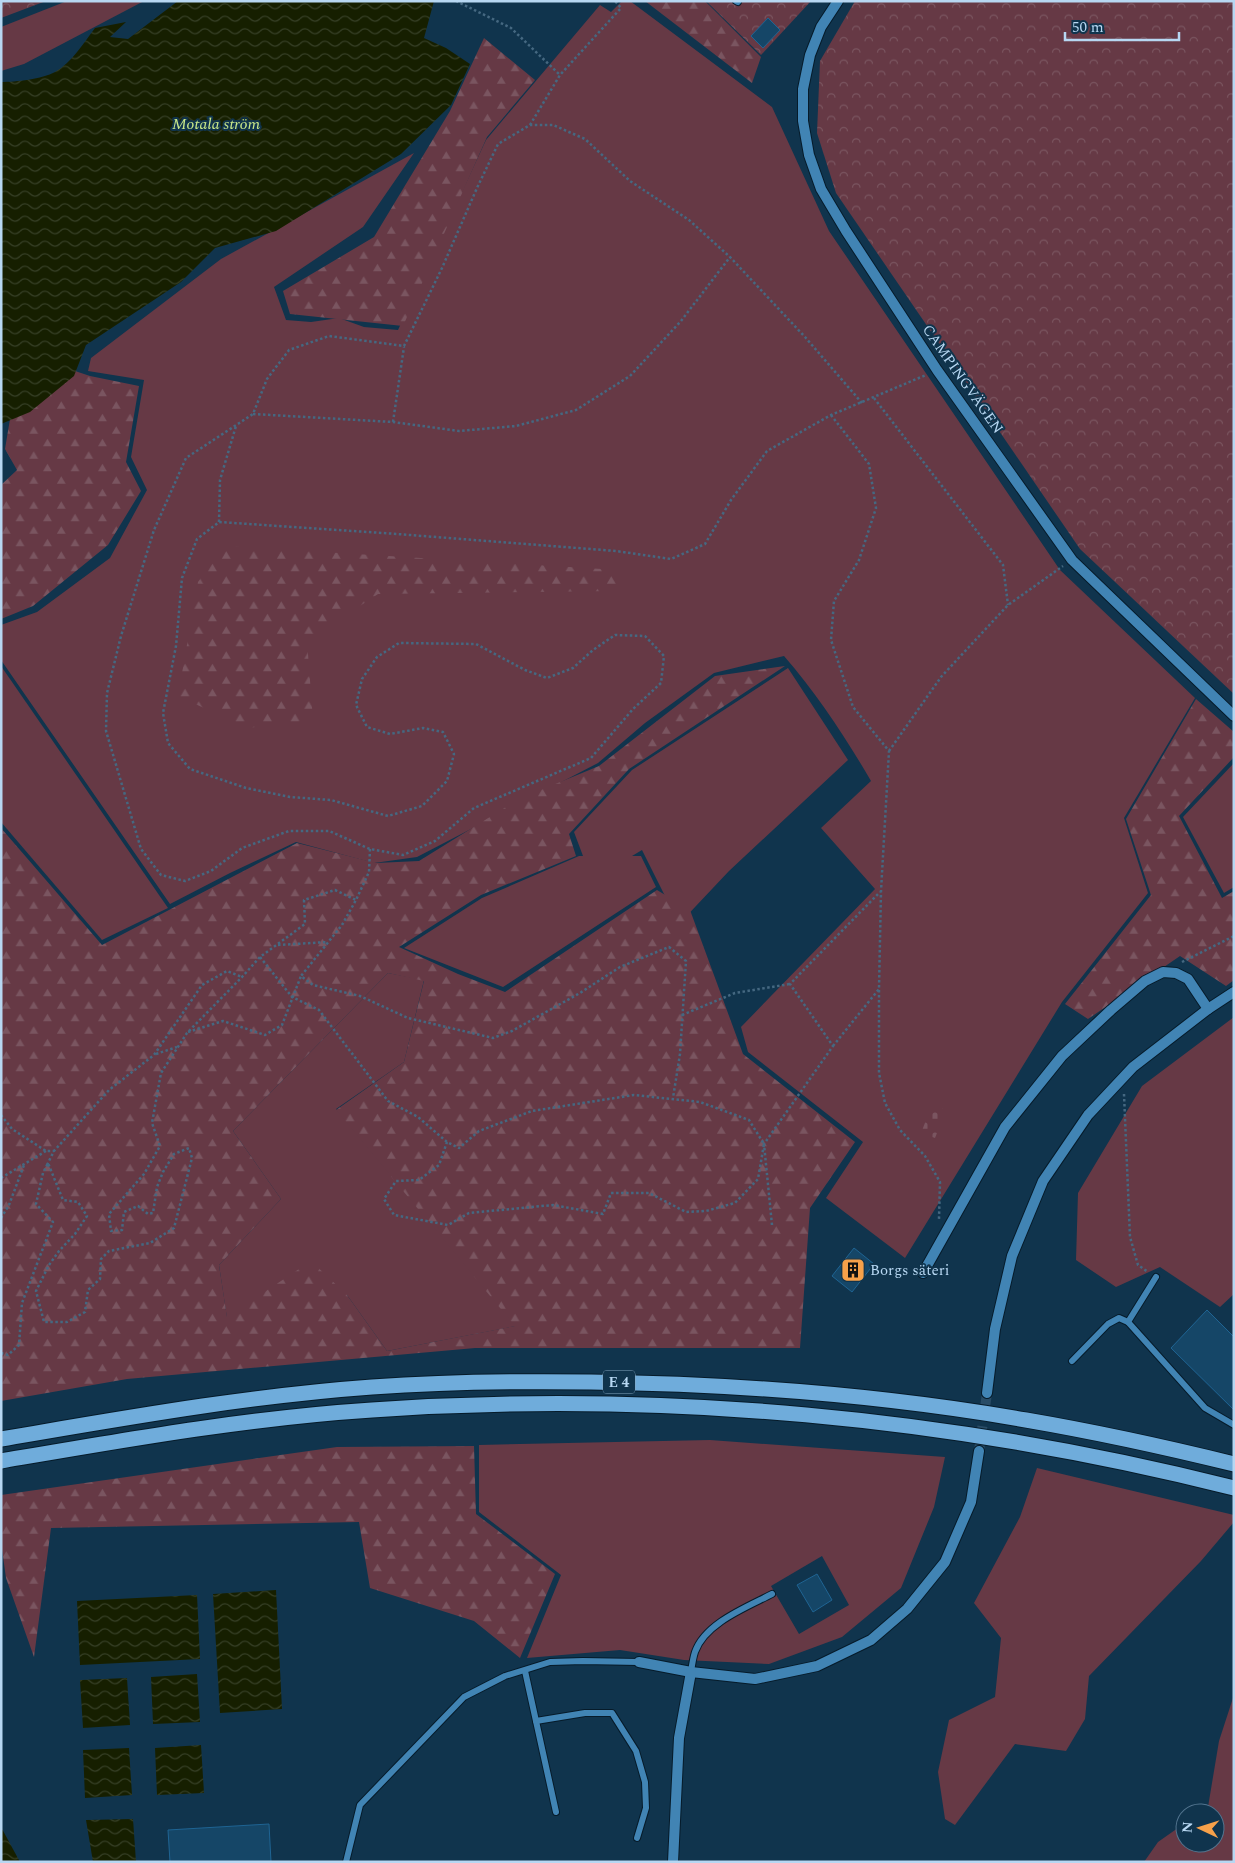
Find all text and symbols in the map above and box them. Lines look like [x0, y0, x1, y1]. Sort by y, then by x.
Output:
scale bar [1065, 10, 1179, 42]
text: 50 m [1072, 16, 1104, 39]
water label: Motala ström [172, 112, 261, 136]
street label: CAMPINGVÄGEN [916, 320, 1009, 439]
building icon: Borgs säteri [840, 1257, 866, 1283]
place label: Borgs säteri [870, 1259, 949, 1282]
road number: E 4 [603, 1370, 635, 1394]
north arrow [1175, 1803, 1225, 1853]
text: N [1177, 1821, 1198, 1834]

